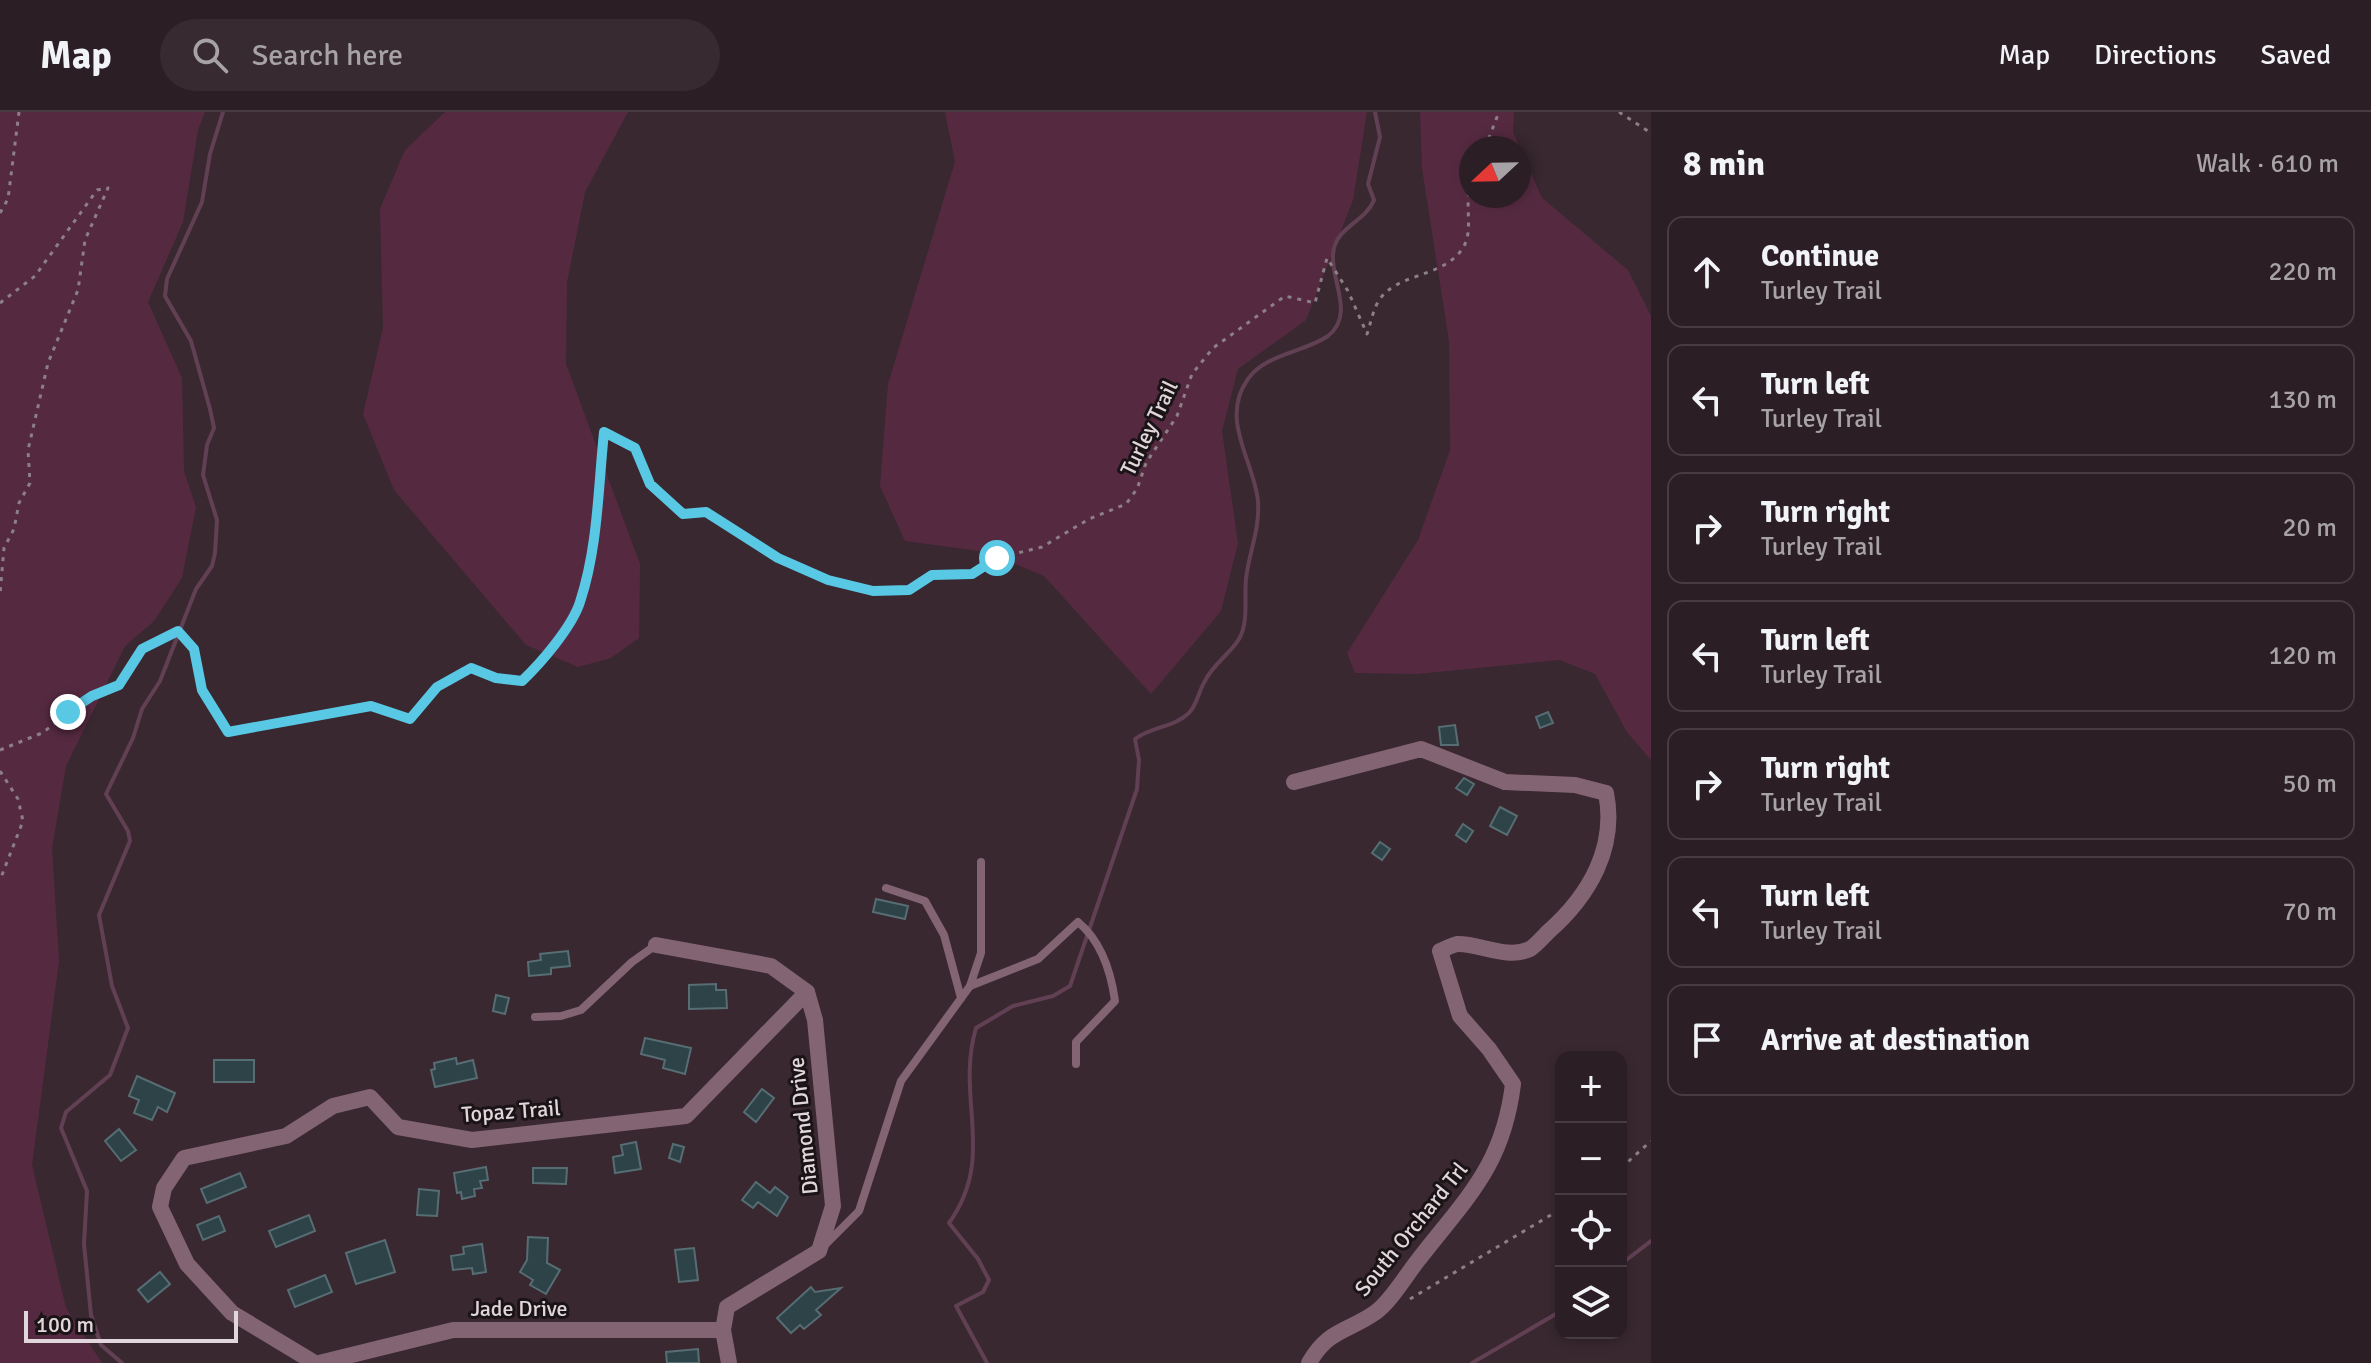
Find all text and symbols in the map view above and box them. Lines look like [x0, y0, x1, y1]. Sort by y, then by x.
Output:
search box [160, 19, 720, 91]
text: Map [40, 32, 112, 79]
icon: search [188, 33, 232, 77]
text: Search here [252, 37, 403, 74]
text: Map [1998, 38, 2050, 72]
text: Directions [2094, 38, 2216, 72]
text: Saved [2260, 38, 2331, 72]
north arrow [1459, 136, 1531, 208]
text: 8 min [1683, 143, 1765, 185]
text: Walk · 610 m [2196, 148, 2339, 180]
text: Continue [1761, 238, 1879, 275]
icon: ahead [1685, 250, 1729, 294]
text: 220 m [2268, 256, 2337, 288]
text: Turley Trail [1761, 275, 1882, 307]
text: Turn left [1761, 366, 1870, 403]
street label: Turley Trail [1114, 376, 1184, 480]
icon: left [1685, 378, 1729, 422]
text: 130 m [2268, 384, 2337, 416]
text: Turley Trail [1761, 403, 1882, 435]
text: Turn right [1761, 494, 1890, 531]
icon: right [1685, 506, 1729, 550]
text: 20 m [2282, 512, 2337, 544]
text: Turley Trail [1761, 531, 1882, 563]
route start [979, 540, 1015, 576]
text: Turn left [1761, 622, 1870, 659]
icon: left [1685, 634, 1729, 678]
text: 120 m [2268, 640, 2337, 672]
text: Turley Trail [1761, 659, 1882, 691]
route end [50, 694, 86, 730]
text: Turn right [1761, 750, 1890, 787]
icon: right [1685, 762, 1729, 806]
text: 50 m [2282, 768, 2337, 800]
text: Turley Trail [1761, 787, 1882, 819]
text: Turn left [1761, 878, 1870, 915]
icon: left [1685, 890, 1729, 934]
text: 70 m [2282, 896, 2337, 928]
text: Turley Trail [1761, 915, 1882, 947]
icon: arrive [1685, 1018, 1729, 1062]
text: Arrive at destination [1761, 1022, 2030, 1059]
map controls [1555, 1051, 1627, 1339]
button: + [1555, 1051, 1627, 1123]
street label: Diamond Drive [782, 1056, 824, 1196]
street label: Topaz Trail [461, 1094, 561, 1128]
button: − [1555, 1123, 1627, 1195]
street label: South Orchard Trl [1349, 1157, 1473, 1301]
button: locate [1555, 1195, 1627, 1267]
button: layers [1555, 1267, 1627, 1339]
street label: Jade Drive [470, 1295, 568, 1322]
scale bar [24, 1307, 238, 1343]
text: 100 m [36, 1311, 94, 1338]

